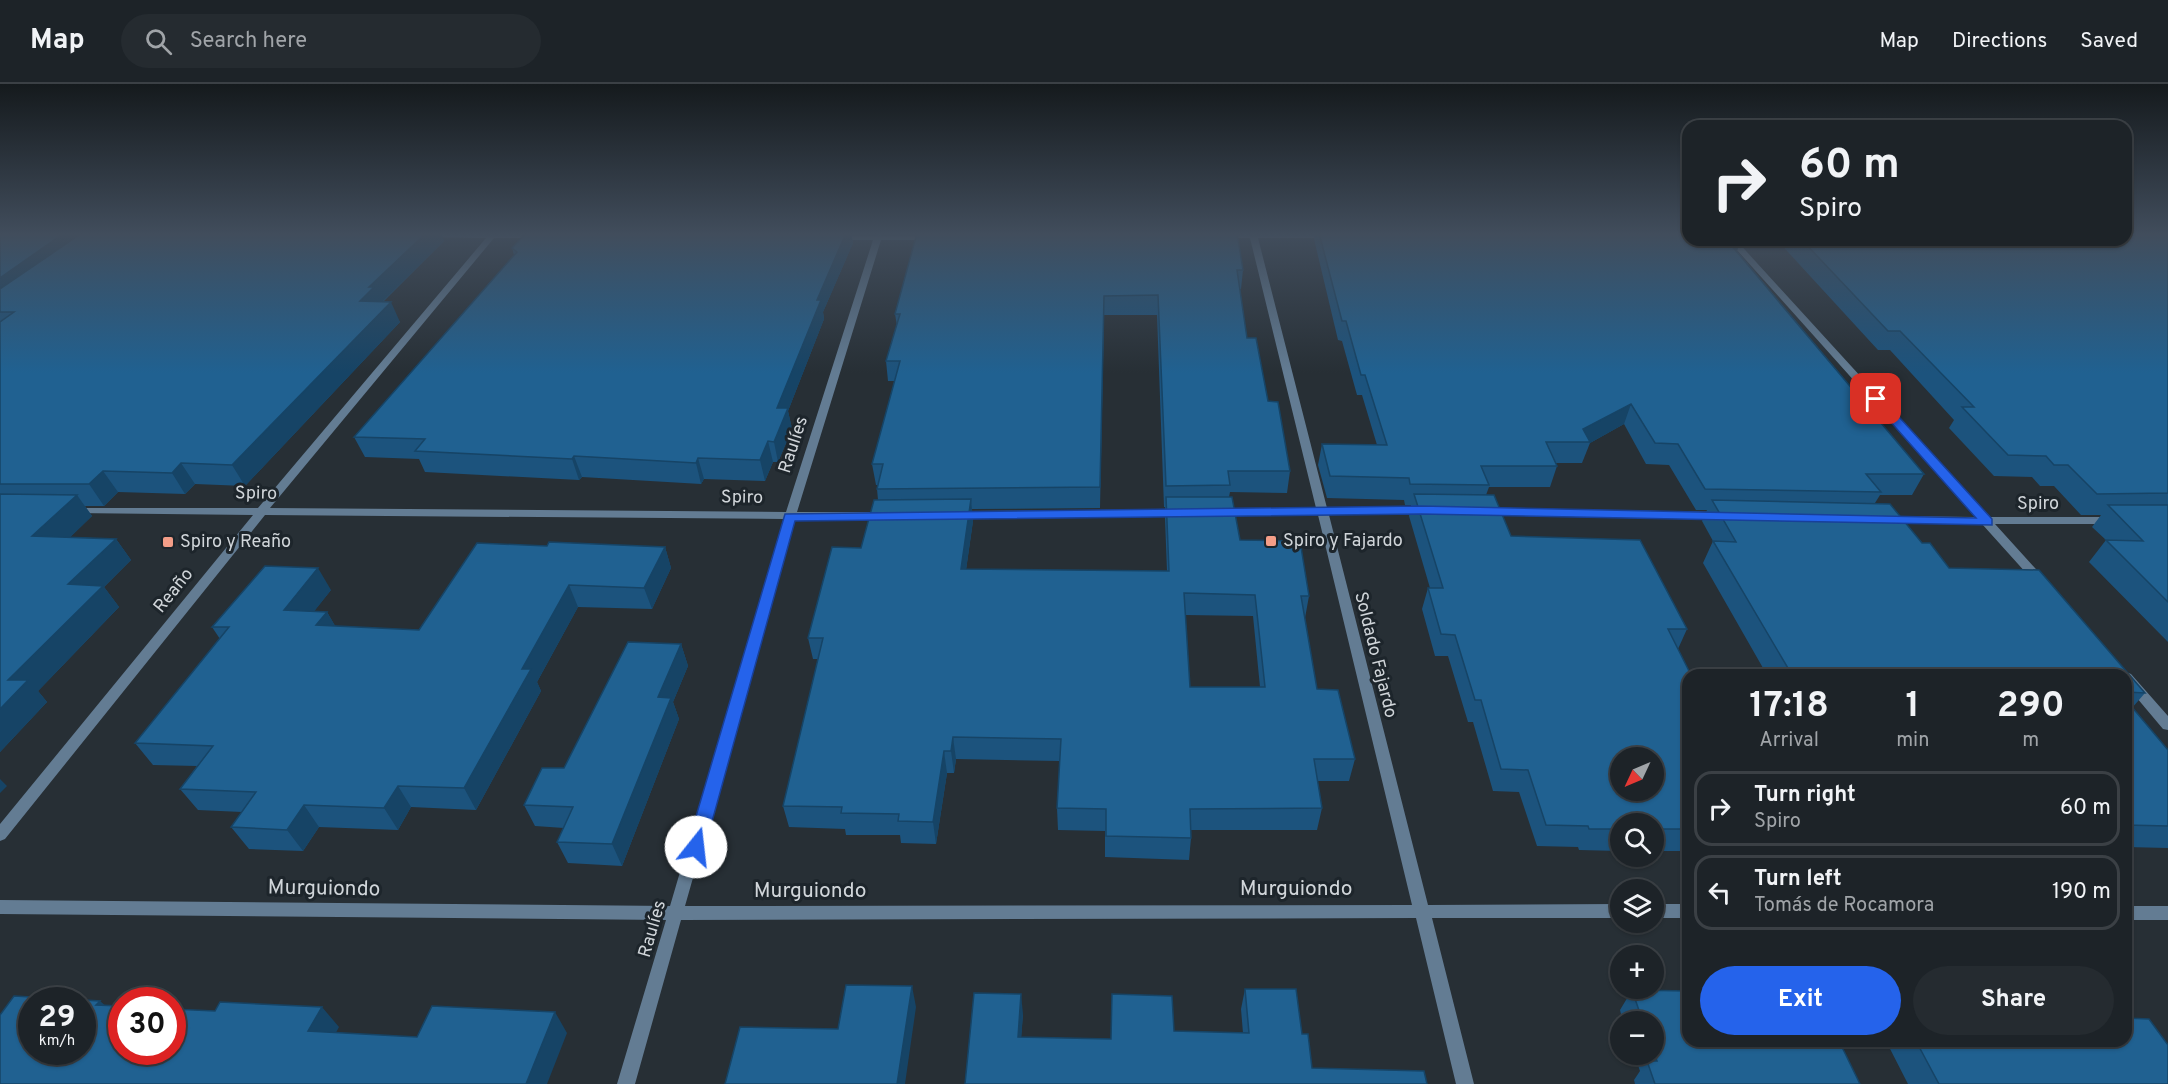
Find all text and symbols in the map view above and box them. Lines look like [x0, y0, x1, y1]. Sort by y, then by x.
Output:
search box [121, 14, 541, 68]
text: Map [30, 23, 85, 59]
icon: search [142, 25, 175, 58]
text: Search here [190, 28, 307, 55]
text: Map [1879, 28, 1919, 55]
text: Directions [1952, 28, 2047, 55]
text: Saved [2080, 28, 2138, 55]
text: 60 m [1799, 140, 1900, 193]
icon: right [1700, 144, 1778, 222]
text: Spiro [1799, 192, 1862, 226]
pin [1850, 373, 1901, 424]
icon: arrive [1859, 382, 1892, 415]
street label: Raulíes [774, 414, 814, 476]
street label: Spiro [235, 482, 277, 506]
street label: Spiro [721, 486, 763, 510]
street label: Spiro [2017, 493, 2059, 516]
place label: Spiro y Fajardo [1283, 530, 1403, 553]
place label: Spiro y Reaño [180, 531, 291, 554]
marker: Spiro y Fajardo [1264, 534, 1278, 548]
marker: Spiro y Reaño [161, 535, 175, 549]
street label: Reaño [149, 564, 199, 618]
street label: Soldado Fajardo [1348, 590, 1402, 720]
text: 17:18 [1749, 684, 1829, 730]
text: 1 [1906, 684, 1920, 730]
text: 290 [1997, 684, 2065, 730]
text: Arrival [1759, 728, 1819, 754]
text: min [1896, 728, 1929, 754]
text: m [2022, 728, 2039, 754]
north arrow [1610, 747, 1664, 801]
map controls [1610, 747, 1664, 1065]
text: Turn right [1754, 782, 1856, 809]
icon: right [1703, 792, 1736, 825]
text: 60 m [2060, 795, 2111, 822]
text: Spiro [1754, 809, 1801, 835]
button: search [1610, 813, 1664, 867]
position arrow [664, 815, 728, 879]
text: Turn left [1754, 866, 1842, 893]
street label: Murguiondo [267, 875, 381, 903]
street label: Murguiondo [1240, 876, 1352, 903]
icon: left [1703, 876, 1736, 909]
street label: Murguiondo [754, 878, 866, 905]
button: layers [1610, 879, 1664, 933]
text: 190 m [2052, 879, 2111, 906]
text: Tomás de Rocamora [1754, 893, 1934, 919]
street label: Raulíes [634, 898, 672, 960]
button: + [1610, 945, 1664, 999]
button: Exit [1700, 966, 1901, 1035]
button: Share [1913, 966, 2114, 1035]
speed limit sign: 30 [108, 987, 186, 1065]
text: 29 [39, 1000, 75, 1037]
button: − [1610, 1011, 1664, 1065]
text: km/h [39, 1032, 75, 1051]

